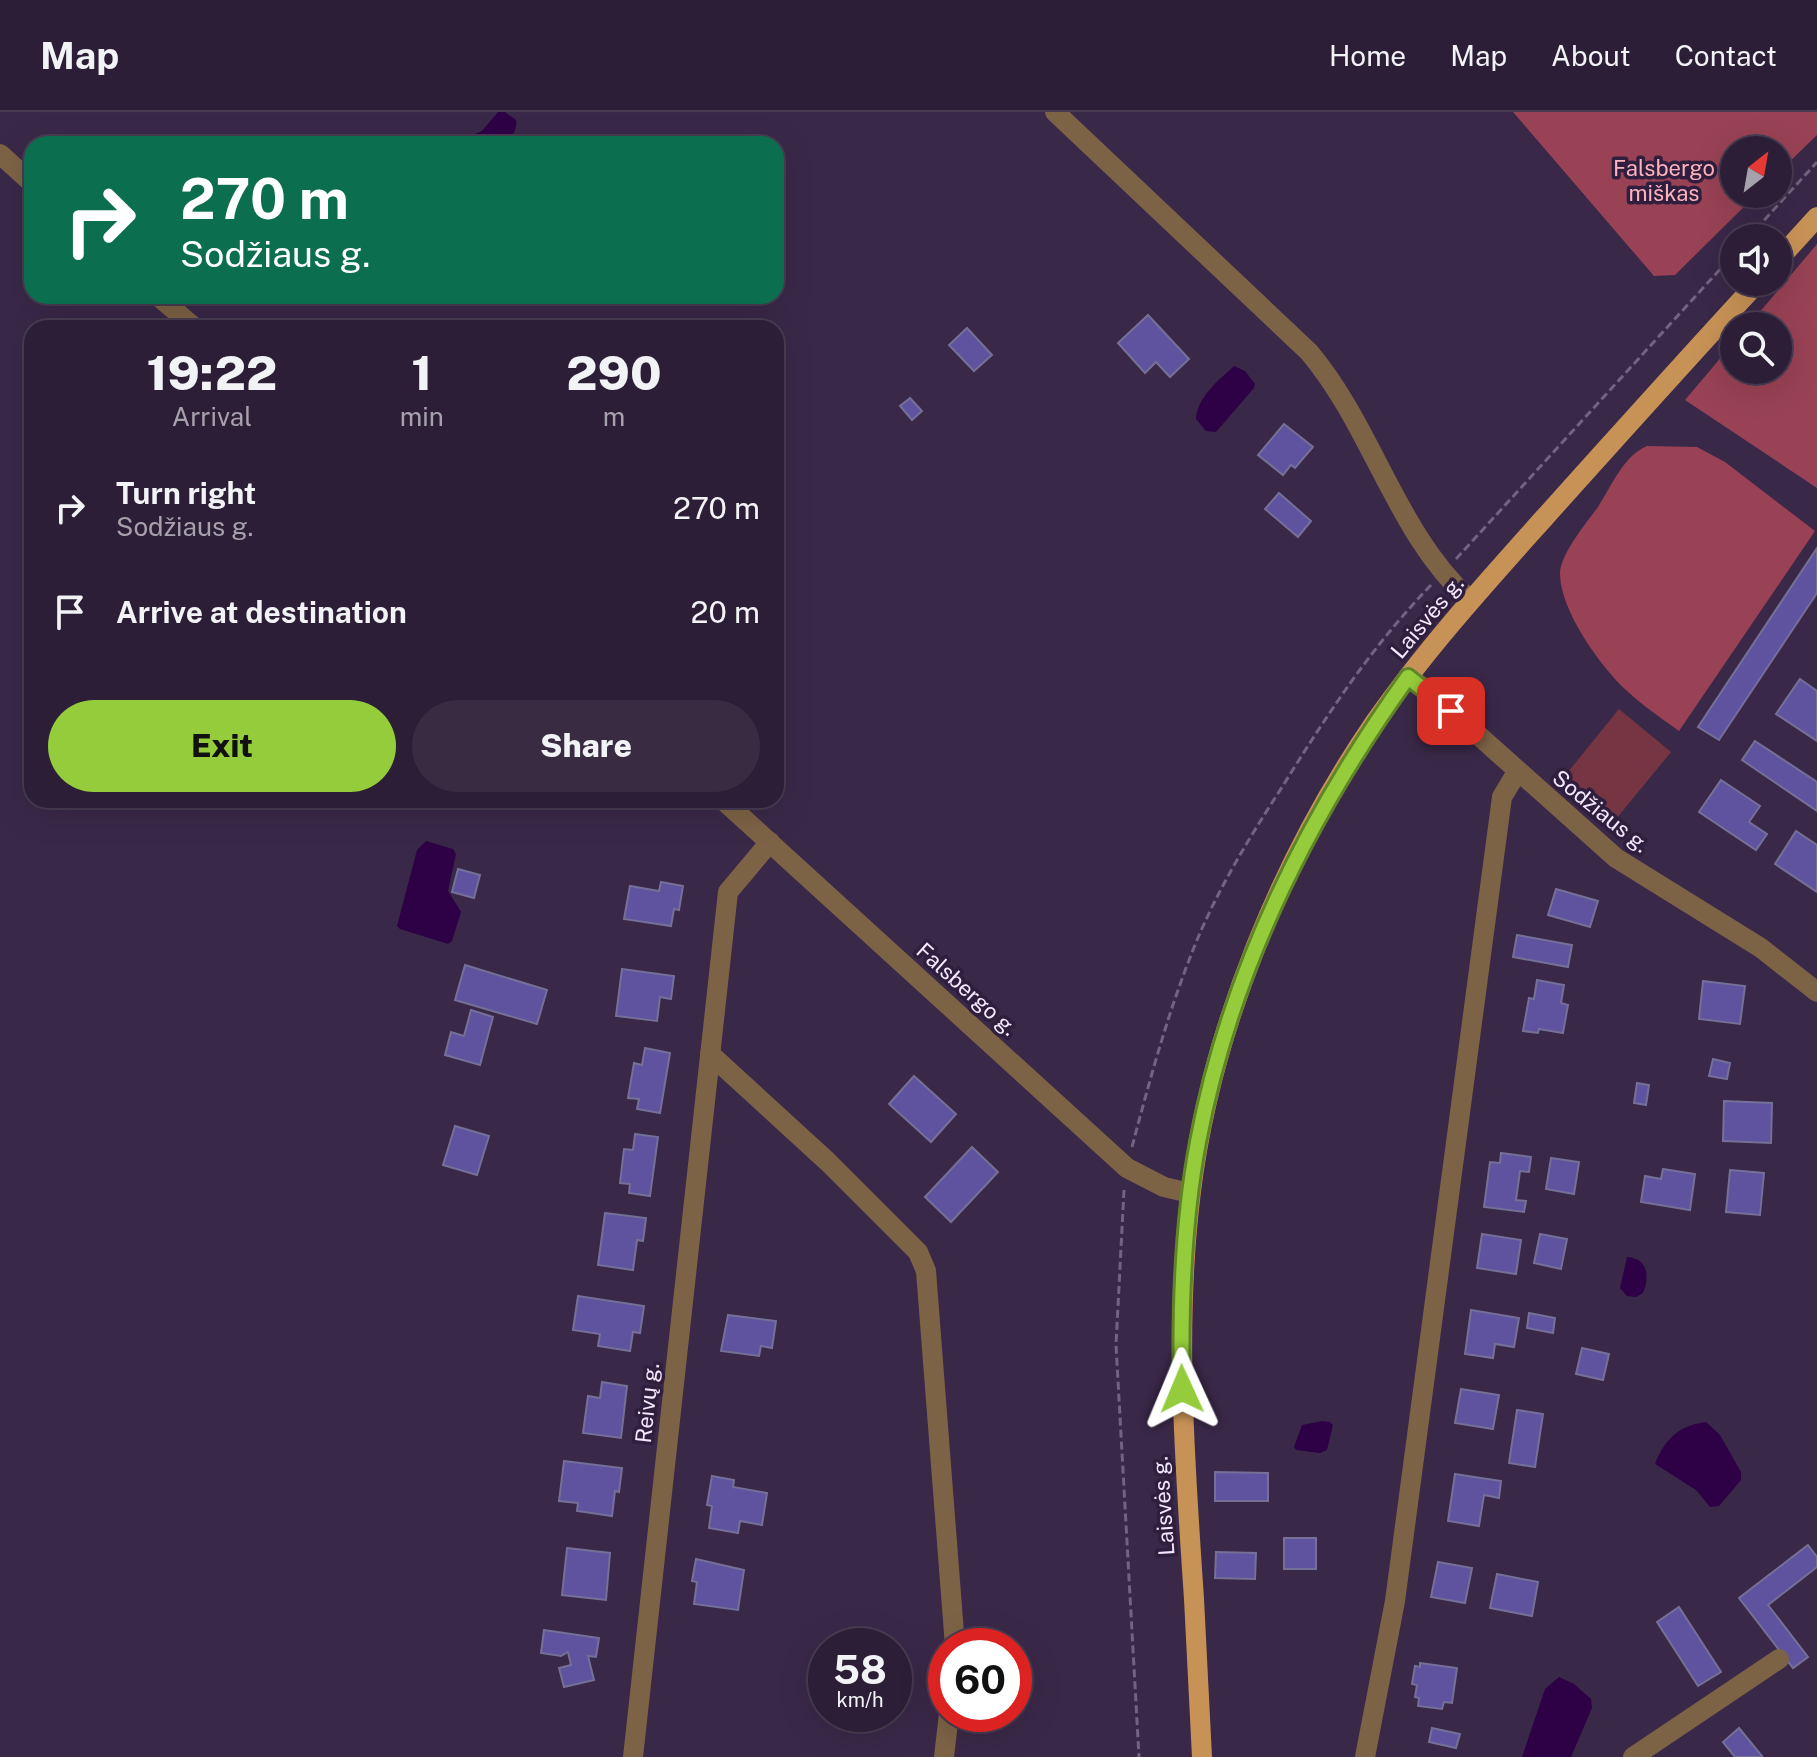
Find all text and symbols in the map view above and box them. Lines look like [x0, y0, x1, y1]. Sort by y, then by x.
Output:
text: Map [40, 33, 119, 78]
text: Home [1329, 39, 1406, 72]
text: Map [1450, 39, 1507, 72]
text: About [1551, 39, 1631, 72]
text: Contact [1675, 39, 1777, 72]
north arrow [1720, 136, 1792, 208]
map controls [1720, 136, 1792, 384]
park label: Falsbergo miškas [1613, 155, 1715, 206]
text: 270 m [180, 166, 349, 232]
icon: right [48, 168, 152, 272]
button: sound [1720, 224, 1792, 296]
text: Sodžiaus g. [180, 233, 370, 275]
button: search [1720, 312, 1792, 384]
text: 19:22 [146, 344, 277, 401]
text: 1 [411, 344, 432, 401]
text: 290 [566, 344, 662, 401]
text: Arrival [172, 401, 252, 432]
text: min [400, 401, 444, 432]
text: m [603, 401, 625, 432]
text: Turn right [116, 475, 256, 511]
icon: right [48, 486, 92, 530]
text: 270 m [673, 490, 760, 526]
text: Sodžiaus g. [116, 511, 253, 542]
street label: Laisvės g. [1385, 571, 1469, 663]
icon: arrive [48, 590, 92, 634]
text: Arrive at destination [116, 594, 407, 630]
text: 20 m [691, 594, 760, 630]
pin [1417, 677, 1485, 745]
icon: arrive [1429, 689, 1473, 733]
button: Exit [48, 700, 396, 792]
button: Share [412, 700, 760, 792]
street label: Sodžiaus g. [1548, 764, 1654, 858]
street label: Falsbergo g. [912, 937, 1022, 1041]
position arrow [1140, 1347, 1224, 1431]
street label: Reivų g. [630, 1362, 664, 1444]
street label: Laisvės g. [1147, 1456, 1179, 1556]
speed limit sign: 60 [928, 1628, 1032, 1732]
text: 58 [833, 1646, 887, 1693]
text: km/h [836, 1688, 884, 1712]

